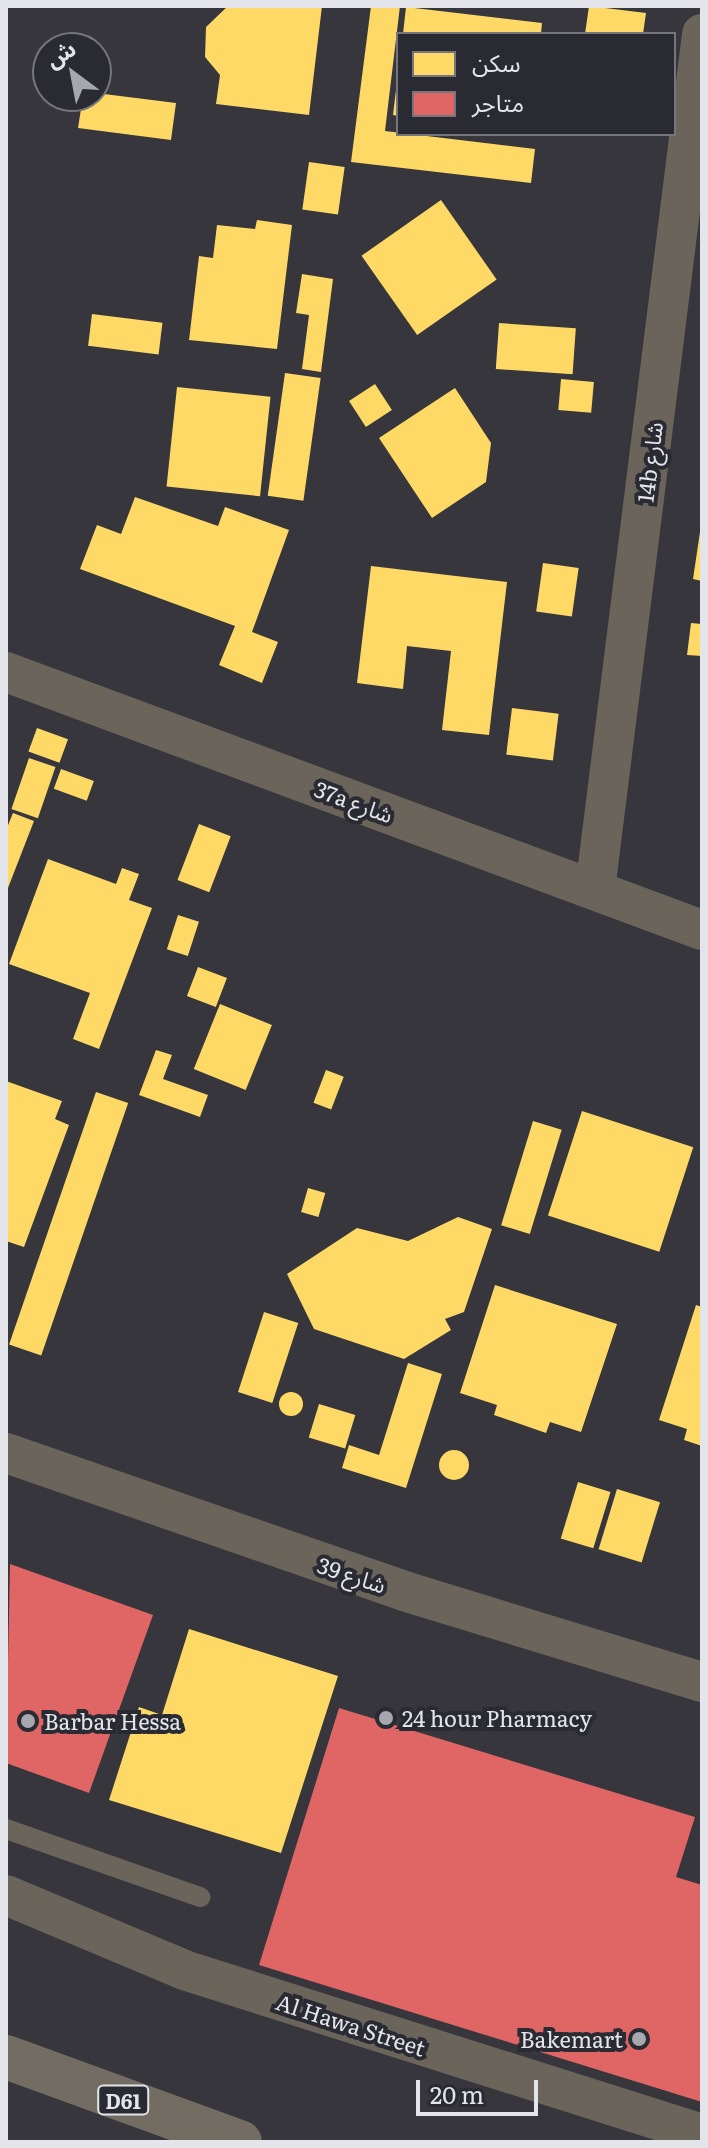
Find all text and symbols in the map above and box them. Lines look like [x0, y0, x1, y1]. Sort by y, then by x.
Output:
text: ش [39, 31, 82, 75]
north arrow [32, 32, 112, 112]
legend [396, 32, 676, 136]
text: سكن [472, 44, 521, 79]
text: متاجر [472, 84, 524, 119]
street label: 14b شارع [631, 420, 667, 504]
street label: 37a شارع [311, 775, 397, 827]
street label: شارع 39 [314, 1551, 390, 1597]
place label: 24 hour Pharmacy [402, 1705, 592, 1731]
place label: Barbar Hessa [44, 1708, 181, 1734]
marker: 24 hour Pharmacy [377, 1709, 395, 1727]
marker: Barbar Hessa [19, 1712, 37, 1730]
street label: Al Hawa Street [273, 1987, 429, 2061]
place label: Bakemart [520, 2026, 623, 2052]
marker: Bakemart [630, 2030, 648, 2048]
scale bar [420, 2064, 542, 2114]
text: 20 m [430, 2076, 484, 2111]
road number: D61 [97, 2084, 149, 2116]

